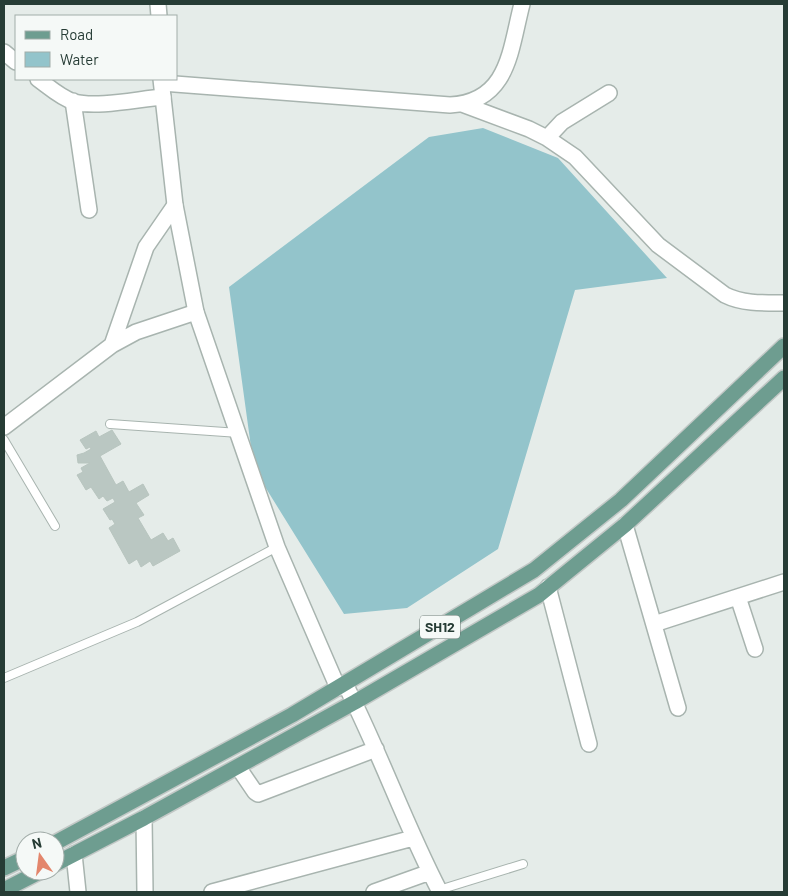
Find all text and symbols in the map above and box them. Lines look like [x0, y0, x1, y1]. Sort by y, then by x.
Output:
legend [15, 15, 178, 80]
text: Road [60, 25, 93, 43]
text: Water [60, 50, 99, 68]
road number: SH12 [420, 616, 460, 638]
north arrow [15, 831, 65, 881]
text: N [30, 834, 43, 852]

